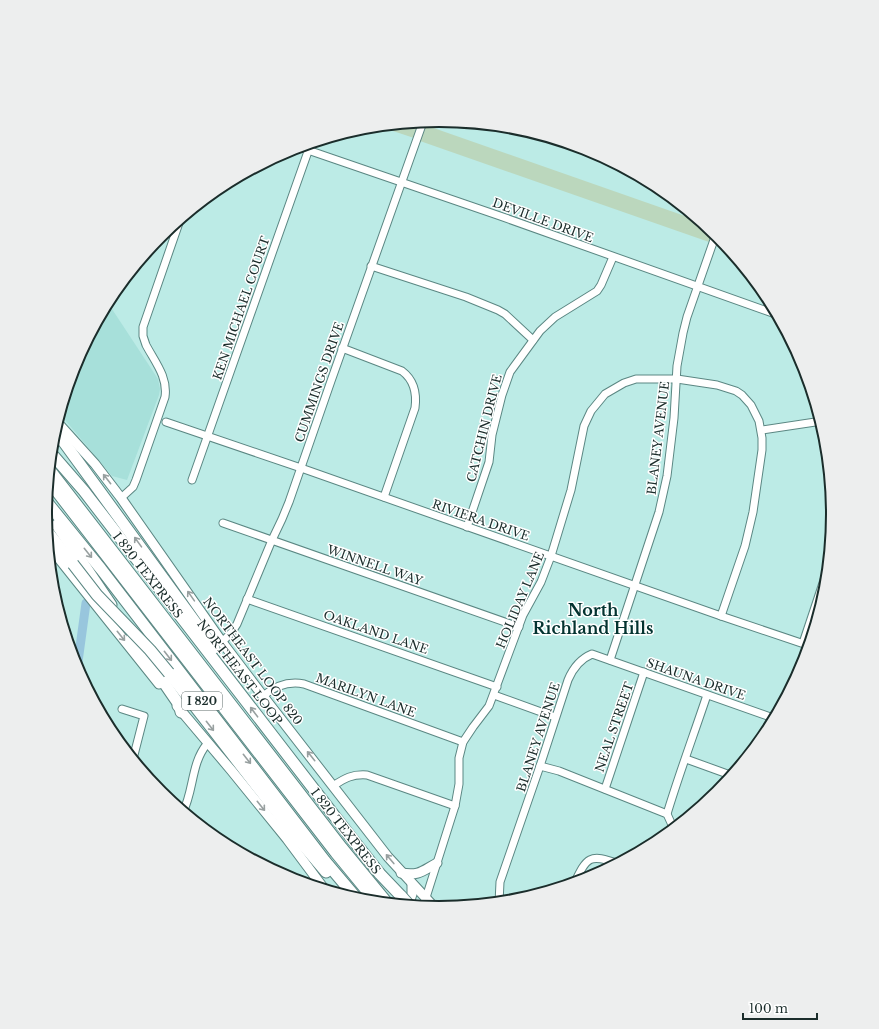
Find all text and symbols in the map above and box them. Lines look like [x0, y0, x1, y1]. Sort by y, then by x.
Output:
street label: DEVILLE DRIVE [491, 195, 596, 245]
street label: KEN MICHAEL COURT [209, 234, 273, 382]
street label: CUMMINGS DRIVE [291, 320, 347, 444]
street label: CATCHIN DRIVE [463, 372, 505, 483]
street label: BLANEY AVENUE [644, 380, 672, 496]
one-way arrow [103, 474, 111, 485]
street label: RIVIERA DRIVE [430, 496, 532, 544]
street label: I 820 TEXPRESS [110, 529, 186, 621]
one-way arrow [133, 537, 142, 548]
street label: WINNELL WAY [324, 541, 425, 588]
one-way arrow [84, 548, 92, 559]
street label: HOLIDAY LANE [493, 549, 547, 651]
one-way arrow [187, 591, 195, 602]
street label: NORTHEAST LOOP 820 [200, 594, 306, 728]
district label: North Richland Hills [533, 600, 653, 638]
street label: OAKLAND LANE [322, 607, 431, 657]
street label: NORTHEAST LOOP [194, 616, 286, 728]
one-way arrow [116, 630, 125, 641]
one-way arrow [163, 650, 172, 661]
street label: SHAUNA DRIVE [644, 655, 748, 703]
street label: MARILYN LANE [314, 670, 418, 720]
street label: BLANEY AVENUE [513, 680, 563, 794]
street label: NEAL STREET [592, 680, 637, 774]
road number: I 820 [182, 692, 222, 710]
one-way arrow [250, 707, 258, 718]
one-way arrow [206, 721, 214, 732]
one-way arrow [306, 751, 315, 762]
one-way arrow [243, 753, 251, 764]
street label: I 820 TEXPRESS [308, 785, 384, 877]
one-way arrow [256, 801, 265, 812]
one-way arrow [386, 854, 395, 865]
scale bar [743, 995, 817, 1021]
text: 100 m [749, 1001, 788, 1016]

